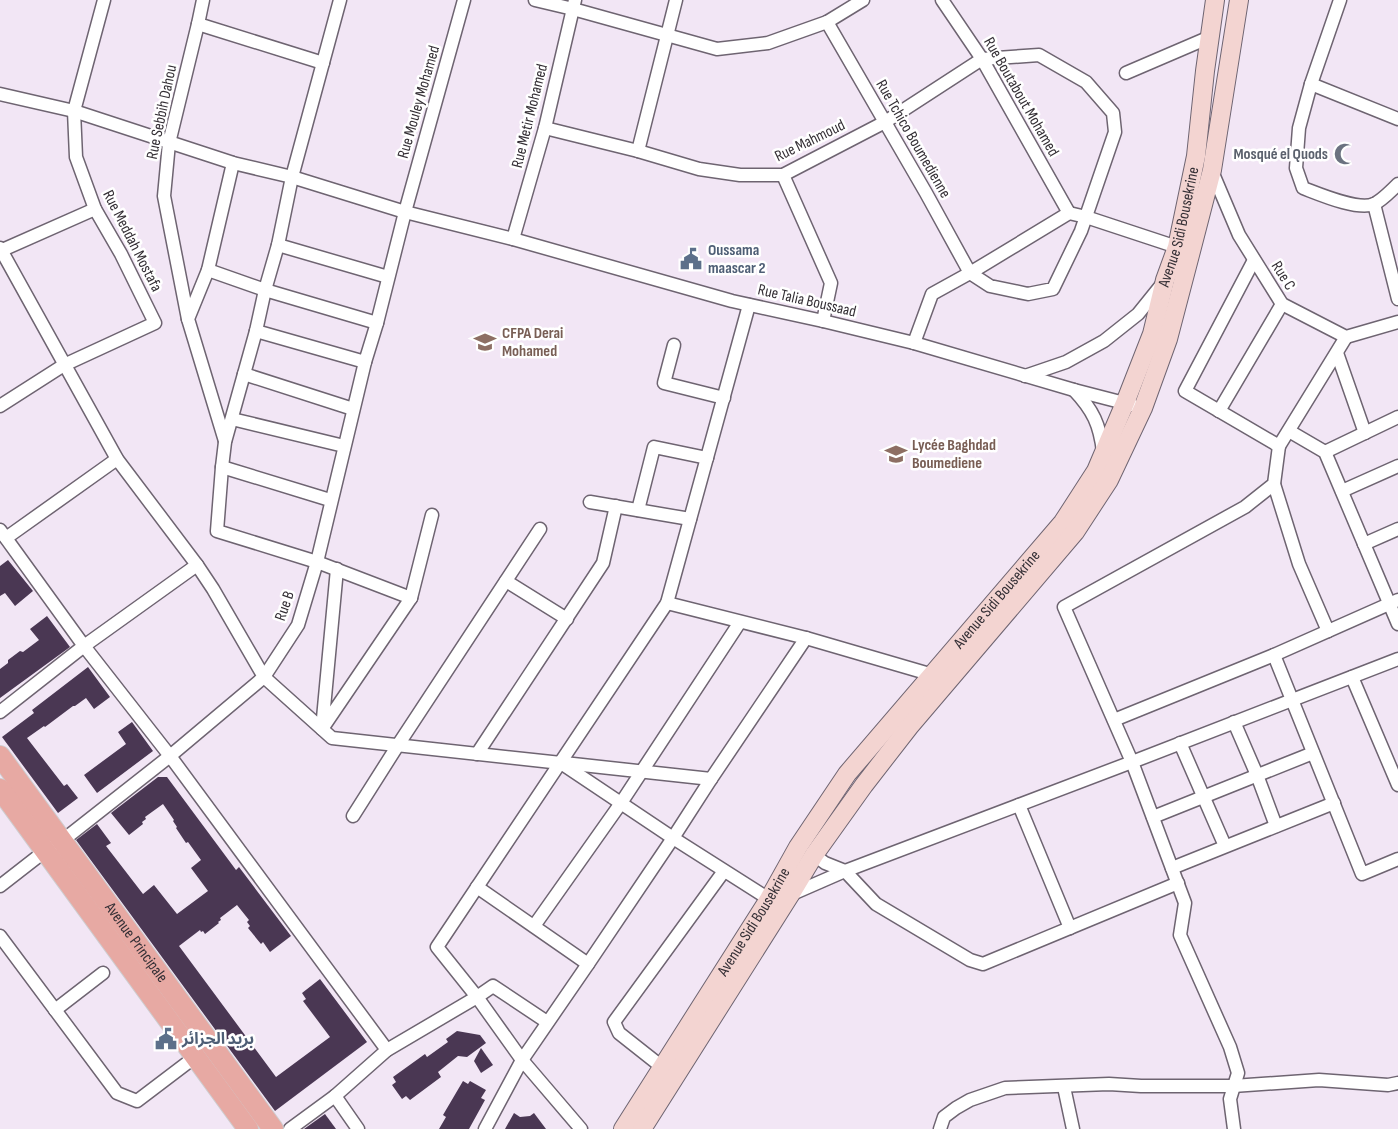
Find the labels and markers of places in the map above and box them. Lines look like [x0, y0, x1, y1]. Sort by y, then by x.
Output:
mosque icon: Mosqué el Quods [1332, 141, 1358, 167]
place label: Mosqué el Quods [1233, 145, 1328, 164]
place label: Oussama maascar 2 [708, 241, 765, 278]
public building icon: Oussama maascar 2 [678, 246, 704, 272]
place label: CFPA Derai Mohamed [502, 324, 563, 361]
school or university icon: CFPA Derai Mohamed [472, 329, 498, 355]
place label: Lycée Baghdad Boumediene [912, 436, 996, 473]
school or university icon: Lycée Baghdad Boumediene [883, 441, 909, 467]
public building icon: بريد الجزائر [153, 1026, 179, 1052]
place label: بريد الجزائر [181, 1030, 254, 1049]

